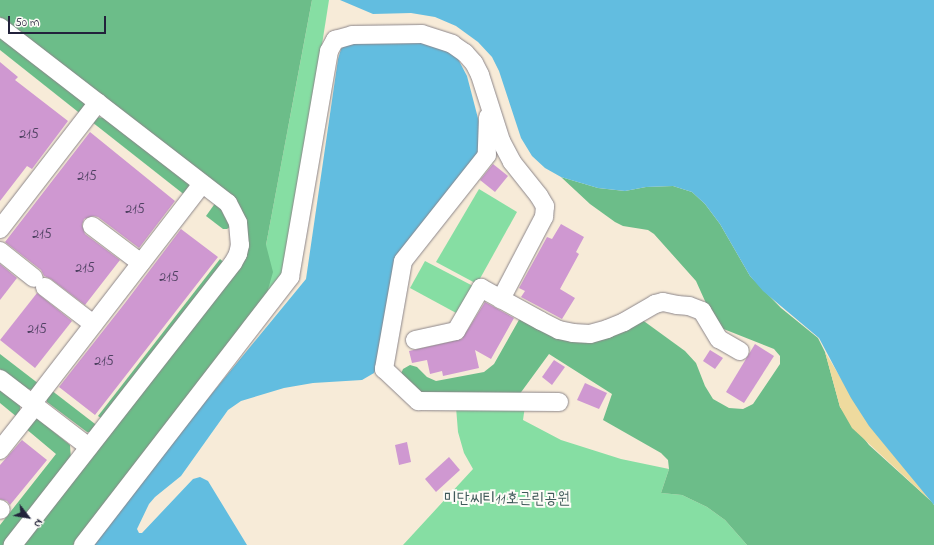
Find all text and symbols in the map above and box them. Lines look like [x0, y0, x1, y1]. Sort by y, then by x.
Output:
scale bar [10, 8, 108, 34]
text: 50 m [15, 14, 39, 32]
house number: 215 [19, 127, 39, 143]
house number: 215 [77, 169, 97, 185]
house number: 215 [125, 202, 145, 218]
house number: 215 [32, 227, 52, 243]
house number: 215 [75, 261, 95, 277]
house number: 215 [159, 270, 179, 286]
house number: 215 [27, 322, 47, 338]
house number: 215 [94, 354, 114, 370]
park label: 미단씨티11호근린공원 [444, 489, 570, 509]
north arrow [8, 497, 48, 537]
text: N [30, 516, 47, 530]

